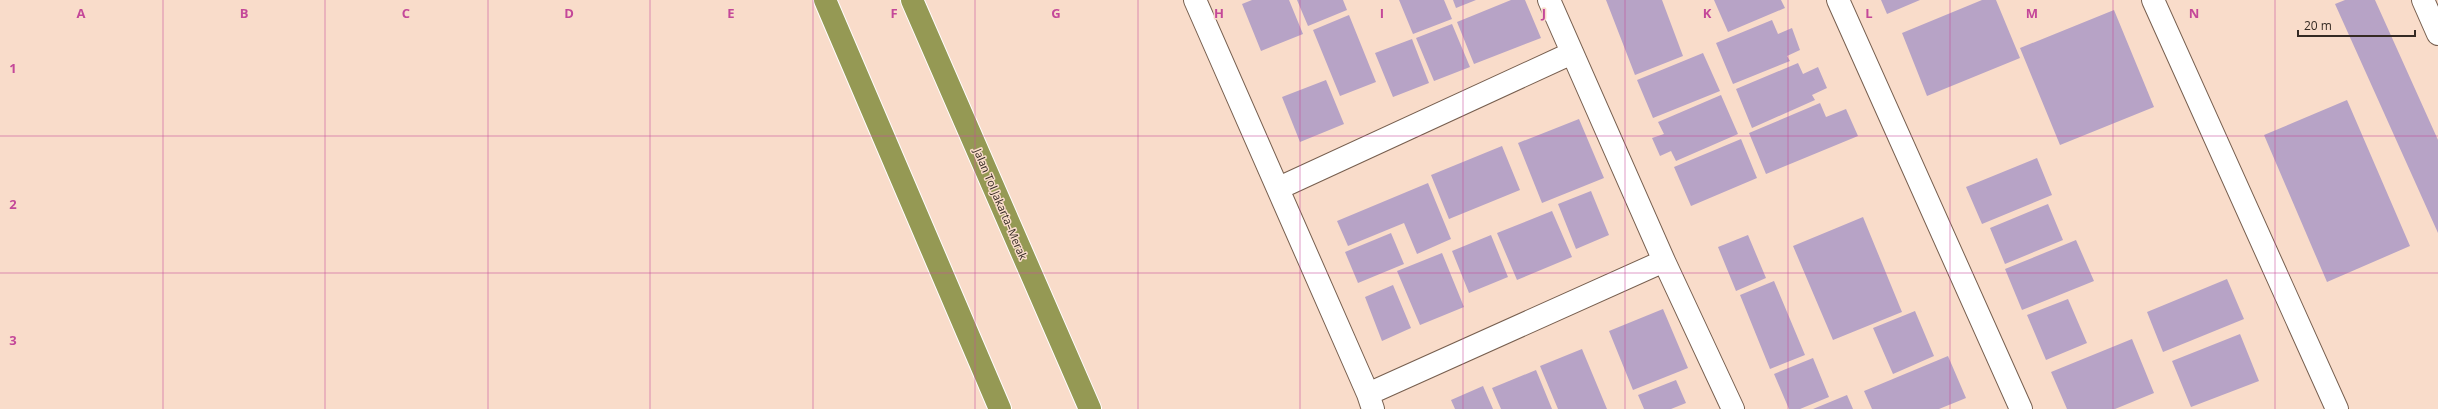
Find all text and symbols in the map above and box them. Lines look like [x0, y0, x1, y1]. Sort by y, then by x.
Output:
text: A [77, 4, 86, 22]
text: B [240, 4, 249, 22]
text: C [402, 4, 410, 22]
text: D [564, 4, 574, 22]
text: E [727, 4, 735, 22]
text: F [890, 4, 898, 22]
text: G [1051, 4, 1061, 22]
text: H [1214, 4, 1224, 22]
text: I [1380, 4, 1384, 22]
text: J [1541, 4, 1546, 22]
text: K [1703, 4, 1712, 22]
text: L [1865, 4, 1873, 22]
text: M [2026, 4, 2038, 22]
text: N [2189, 4, 2199, 22]
scale bar [2298, 12, 2415, 38]
text: 20 m [2304, 17, 2332, 34]
text: 1 [9, 59, 17, 77]
street label: Jalan Tol Jakarta–Merak [970, 145, 1031, 262]
text: 2 [9, 195, 17, 213]
text: 3 [9, 331, 17, 349]

